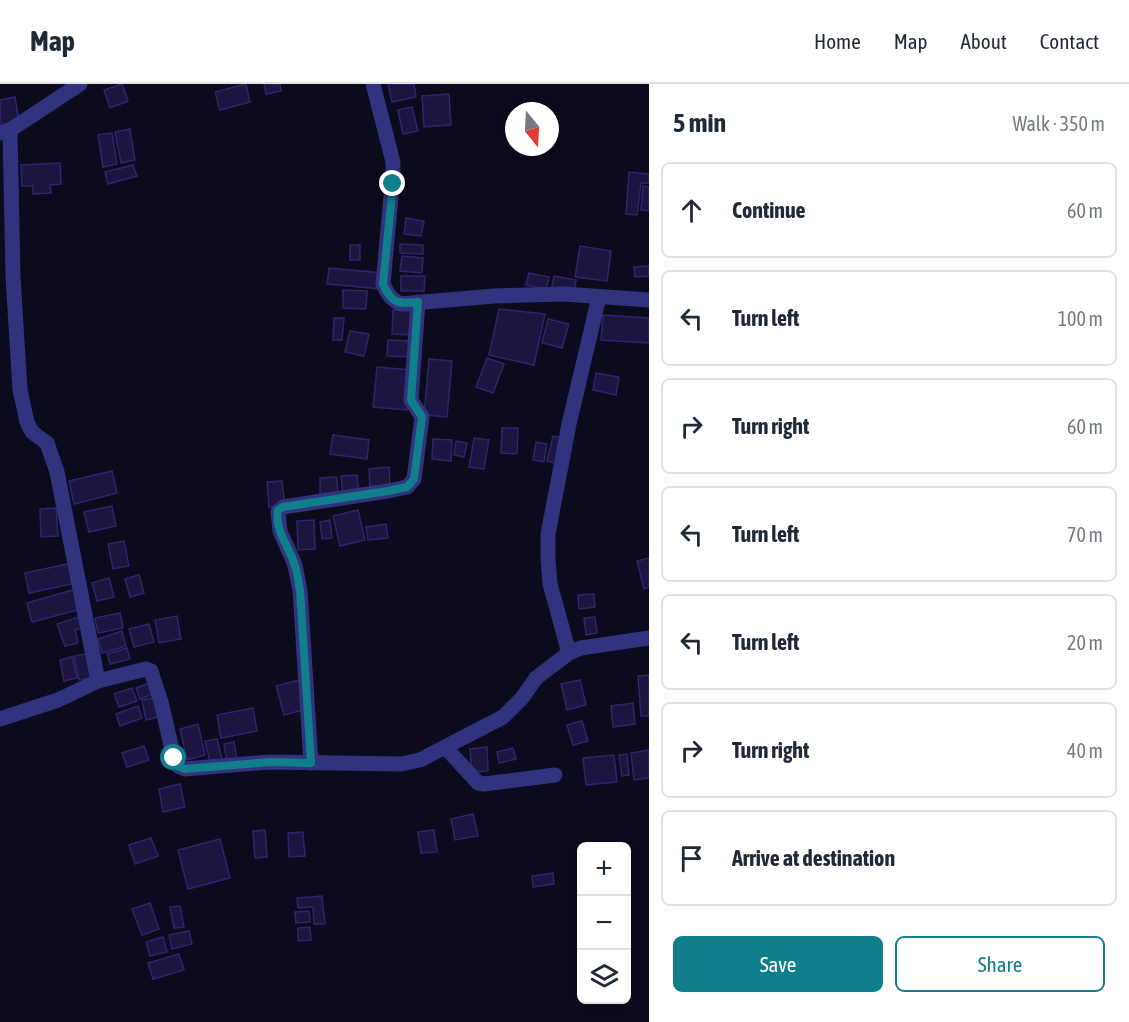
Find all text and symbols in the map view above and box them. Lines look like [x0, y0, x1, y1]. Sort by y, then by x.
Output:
text: Map [30, 25, 75, 57]
text: Home [814, 29, 861, 53]
text: Map [894, 29, 928, 53]
text: About [961, 29, 1007, 53]
text: Contact [1040, 29, 1099, 53]
north arrow [505, 102, 559, 156]
text: 5 min [673, 108, 726, 138]
text: Walk · 350 m [1013, 112, 1105, 135]
route end [379, 170, 405, 196]
icon: ahead [675, 194, 708, 227]
text: Continue [732, 197, 806, 223]
text: 60 m [1067, 199, 1103, 222]
icon: left [675, 302, 708, 335]
text: Turn left [732, 305, 799, 331]
text: 100 m [1058, 307, 1103, 330]
icon: right [675, 410, 708, 443]
text: Turn right [732, 413, 809, 439]
text: 60 m [1067, 415, 1103, 438]
icon: left [675, 518, 708, 551]
text: Turn left [732, 521, 799, 547]
text: 70 m [1067, 523, 1103, 546]
icon: left [675, 626, 708, 659]
text: Turn left [732, 629, 799, 655]
text: 20 m [1067, 631, 1103, 654]
icon: right [675, 734, 708, 767]
text: Turn right [732, 737, 809, 763]
text: 40 m [1067, 739, 1103, 762]
route start [160, 744, 186, 770]
map controls [577, 842, 631, 1004]
button: + [577, 842, 631, 896]
icon: arrive [675, 842, 708, 875]
text: Arrive at destination [732, 845, 895, 871]
button: − [577, 896, 631, 950]
button: Save [673, 936, 883, 992]
button: Share [895, 936, 1105, 992]
button: layers [577, 950, 631, 1004]

